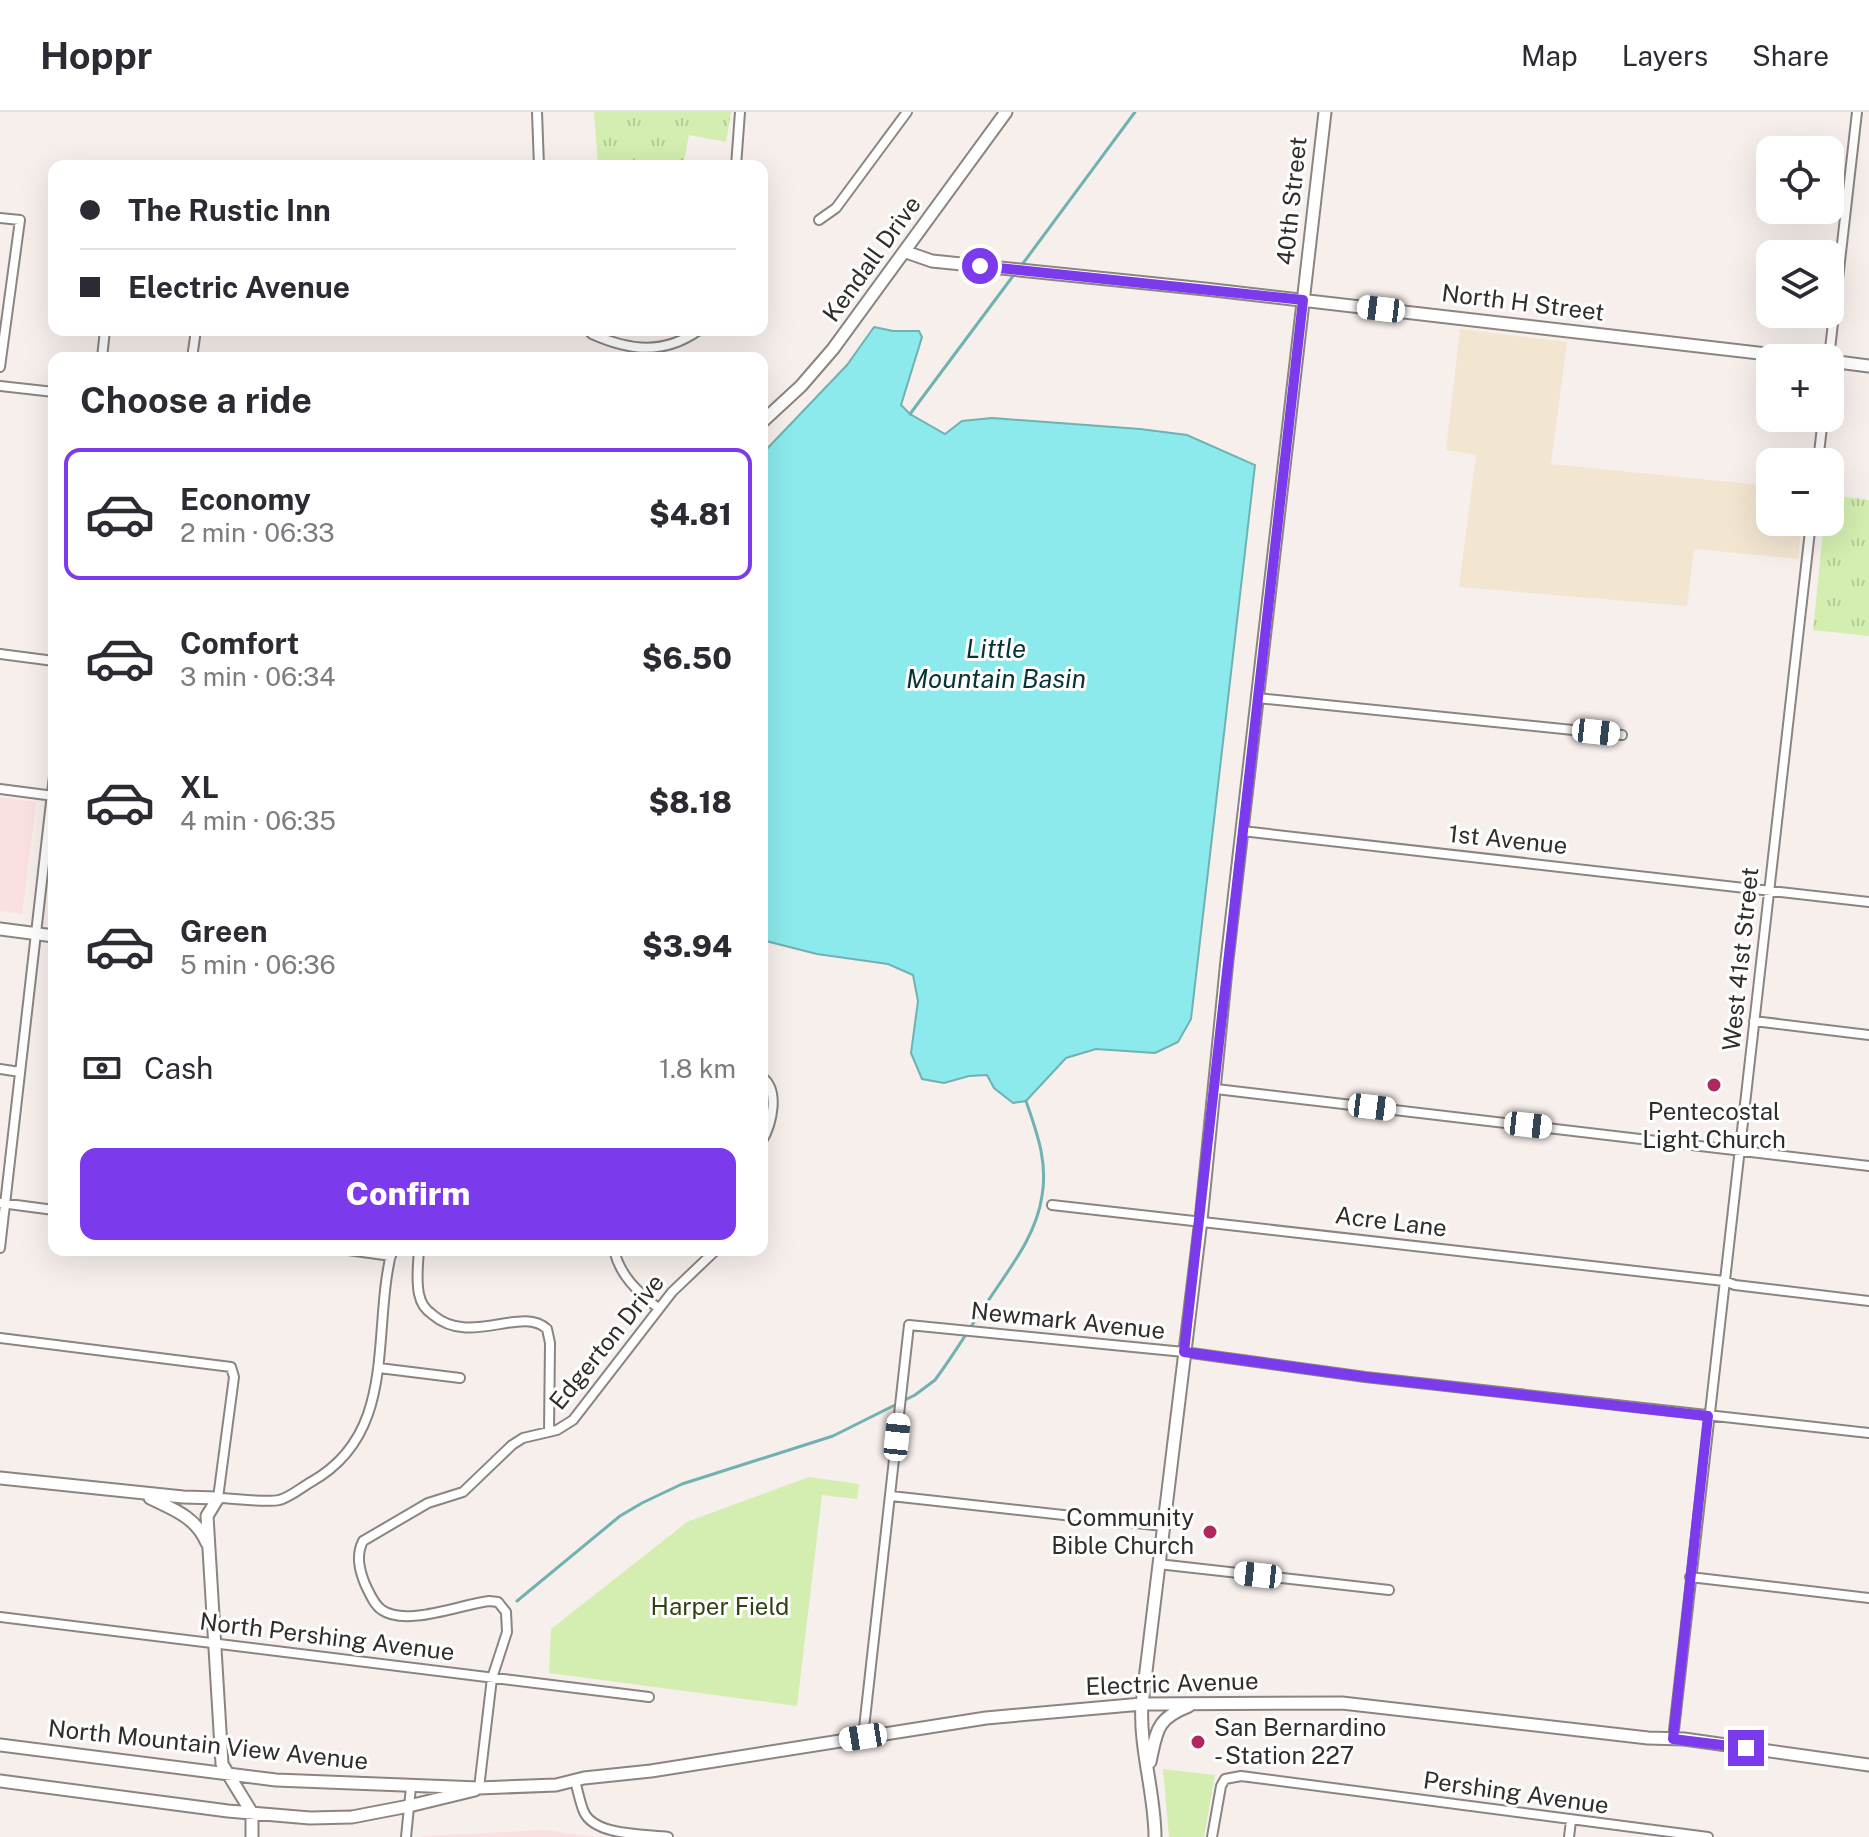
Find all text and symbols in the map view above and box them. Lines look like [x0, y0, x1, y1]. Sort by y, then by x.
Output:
text: Hoppr [40, 33, 152, 78]
text: Map [1521, 39, 1578, 72]
text: Layers [1622, 39, 1708, 72]
text: Share [1752, 39, 1829, 72]
street label: 40th Street [1270, 135, 1312, 266]
map controls [1756, 136, 1844, 536]
button: locate [1756, 136, 1844, 224]
street label: Kendall Drive [816, 190, 926, 327]
text: The Rustic Inn [128, 192, 331, 228]
button: layers [1756, 240, 1844, 328]
route start [962, 248, 998, 284]
text: Electric Avenue [128, 269, 350, 305]
street label: North H Street [1440, 278, 1606, 326]
car [1356, 294, 1406, 324]
button: + [1756, 344, 1844, 432]
text: Choose a ride [80, 379, 312, 421]
button: − [1756, 448, 1844, 536]
icon: car [84, 478, 156, 550]
text: Economy [180, 481, 311, 517]
text: $4.81 [649, 496, 732, 532]
text: 2 min · 06:33 [180, 517, 335, 548]
icon: car [84, 622, 156, 694]
text: Comfort [180, 625, 299, 661]
water label: Little Mountain Basin [906, 633, 1086, 694]
text: $6.50 [642, 640, 732, 676]
text: 3 min · 06:34 [180, 661, 336, 692]
car [1571, 718, 1621, 746]
icon: car [84, 766, 156, 838]
text: XL [180, 769, 219, 805]
text: $8.18 [649, 784, 732, 820]
text: 4 min · 06:35 [180, 805, 336, 836]
street label: 1st Avenue [1447, 819, 1569, 859]
street label: West 41st Street [1716, 866, 1764, 1052]
icon: car [84, 910, 156, 982]
text: Green [180, 913, 267, 949]
text: $3.94 [642, 928, 732, 964]
text: 5 min · 06:36 [180, 949, 336, 980]
icon: cash [80, 1046, 124, 1090]
text: Cash [144, 1050, 213, 1086]
text: 1.8 km [659, 1053, 736, 1084]
marker: Pentecostal Light Church [1705, 1076, 1723, 1094]
car [1347, 1092, 1397, 1122]
place label: Pentecostal Light Church [1642, 1097, 1786, 1153]
car [1503, 1111, 1553, 1139]
button: Confirm [80, 1148, 736, 1240]
street label: Acre Lane [1334, 1200, 1449, 1242]
street label: Edgerton Drive [543, 1268, 669, 1415]
street label: Newmark Avenue [970, 1296, 1167, 1344]
car [883, 1412, 911, 1462]
place label: Community Bible Church [1051, 1503, 1194, 1559]
marker: Community Bible Church [1201, 1523, 1219, 1541]
car [1233, 1561, 1283, 1589]
park label: Harper Field [651, 1592, 789, 1620]
street label: North Pershing Avenue [198, 1606, 456, 1666]
street label: Electric Avenue [1085, 1666, 1259, 1700]
street label: North Mountain View Avenue [47, 1713, 370, 1775]
place label: San Bernardino - Station 227 [1214, 1713, 1386, 1769]
car [837, 1721, 889, 1753]
route end [1728, 1730, 1764, 1766]
marker: San Bernardino - Station 227 [1189, 1733, 1207, 1751]
street label: Pershing Avenue [1422, 1765, 1611, 1819]

